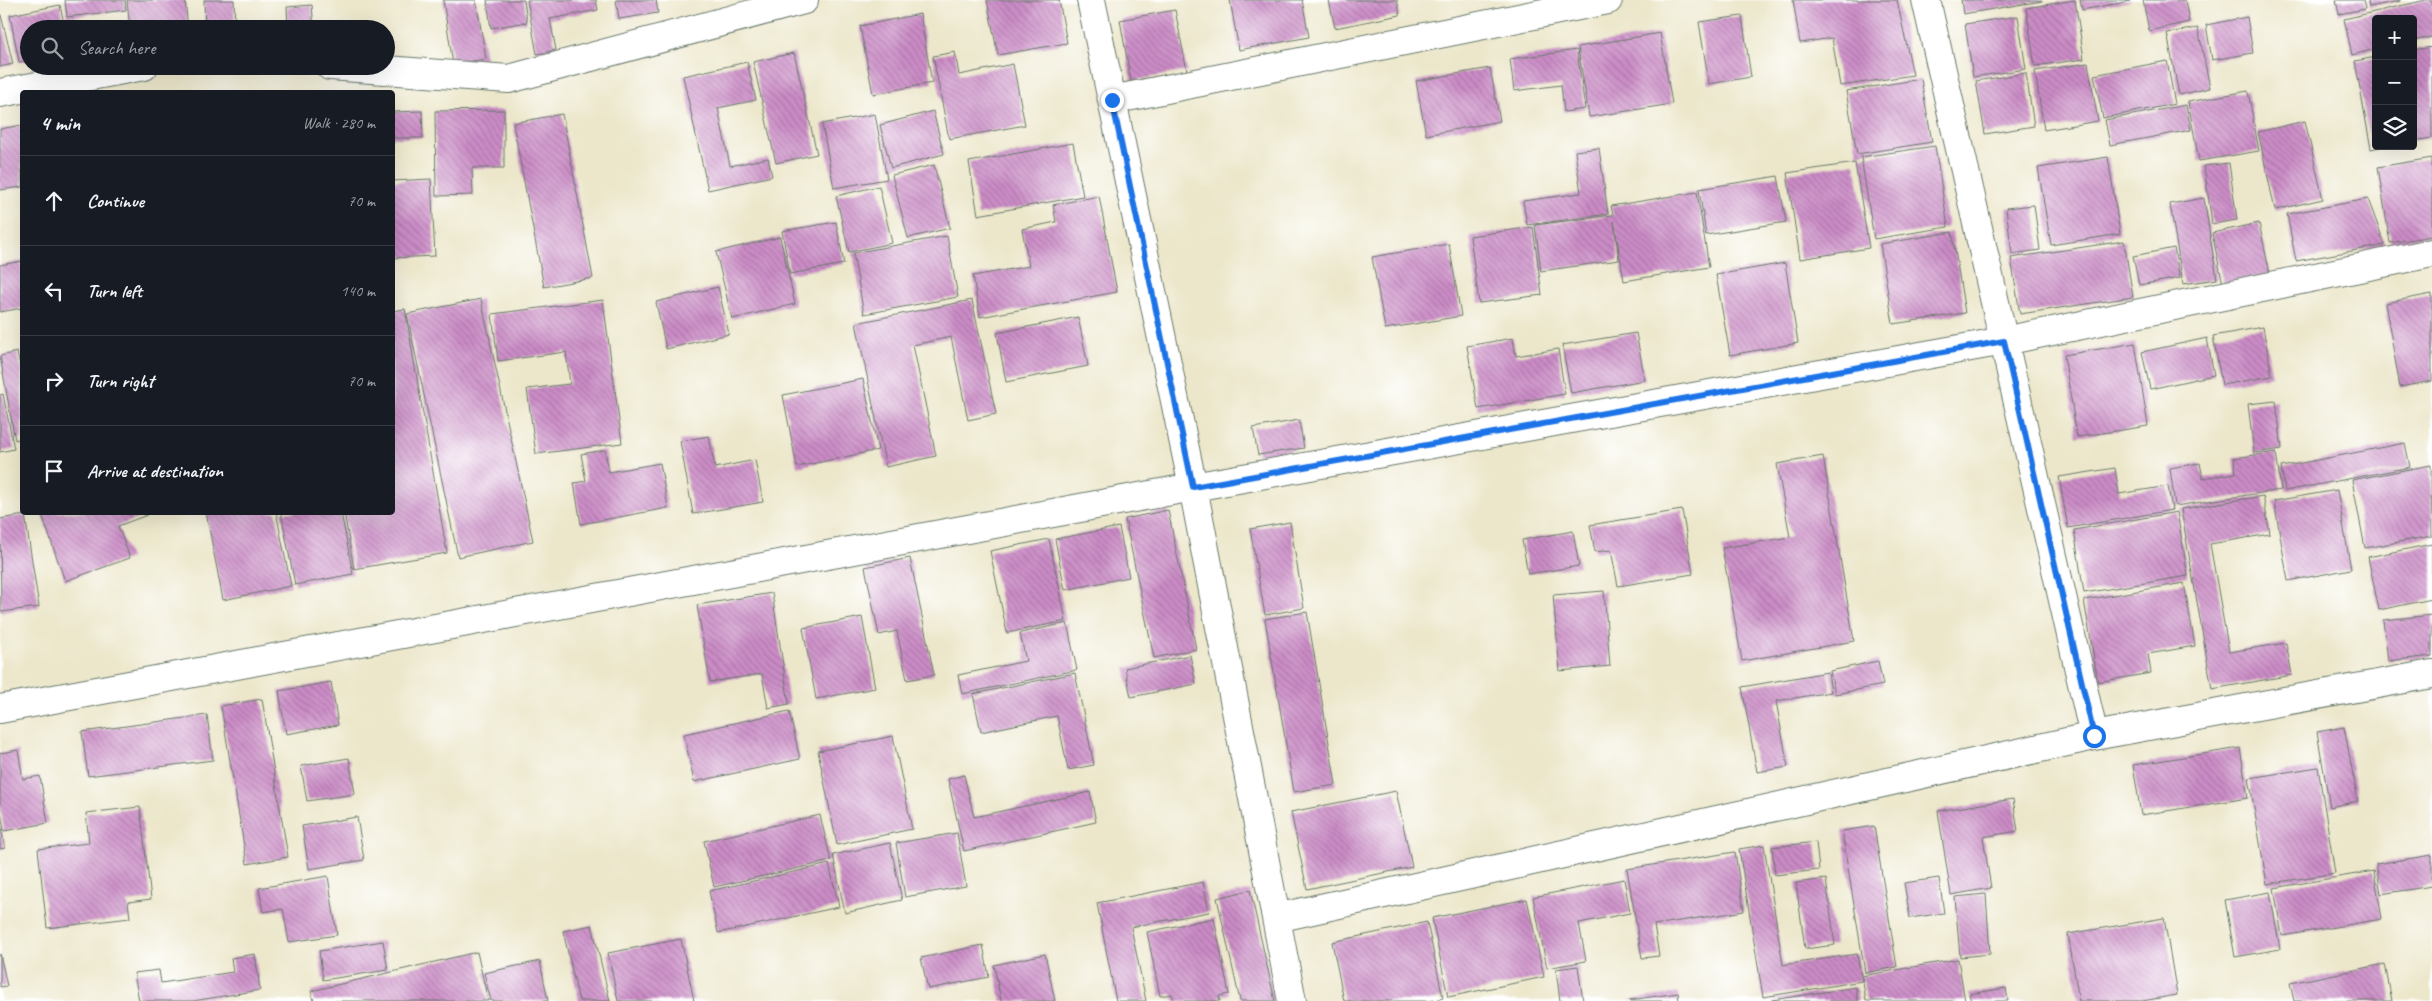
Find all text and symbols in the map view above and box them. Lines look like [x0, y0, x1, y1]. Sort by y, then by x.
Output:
map controls [2372, 15, 2417, 150]
button: + [2372, 15, 2417, 60]
search box [20, 20, 395, 75]
icon: search [38, 34, 66, 62]
text: Search here [78, 36, 155, 60]
button: − [2372, 60, 2417, 105]
route end [1101, 89, 1124, 112]
button: layers [2372, 105, 2417, 150]
text: 4 min [40, 110, 80, 136]
text: Walk · 280 m [303, 113, 375, 133]
icon: ahead [40, 187, 68, 215]
text: Continue [87, 189, 144, 213]
text: 70 m [348, 191, 375, 211]
icon: left [40, 277, 68, 305]
text: Turn left [87, 279, 142, 303]
text: 140 m [341, 281, 375, 301]
icon: right [40, 367, 68, 395]
text: Turn right [87, 369, 154, 393]
text: 70 m [348, 371, 375, 391]
icon: arrive [40, 457, 68, 485]
text: Arrive at destination [87, 459, 223, 483]
route start [2083, 725, 2106, 748]

